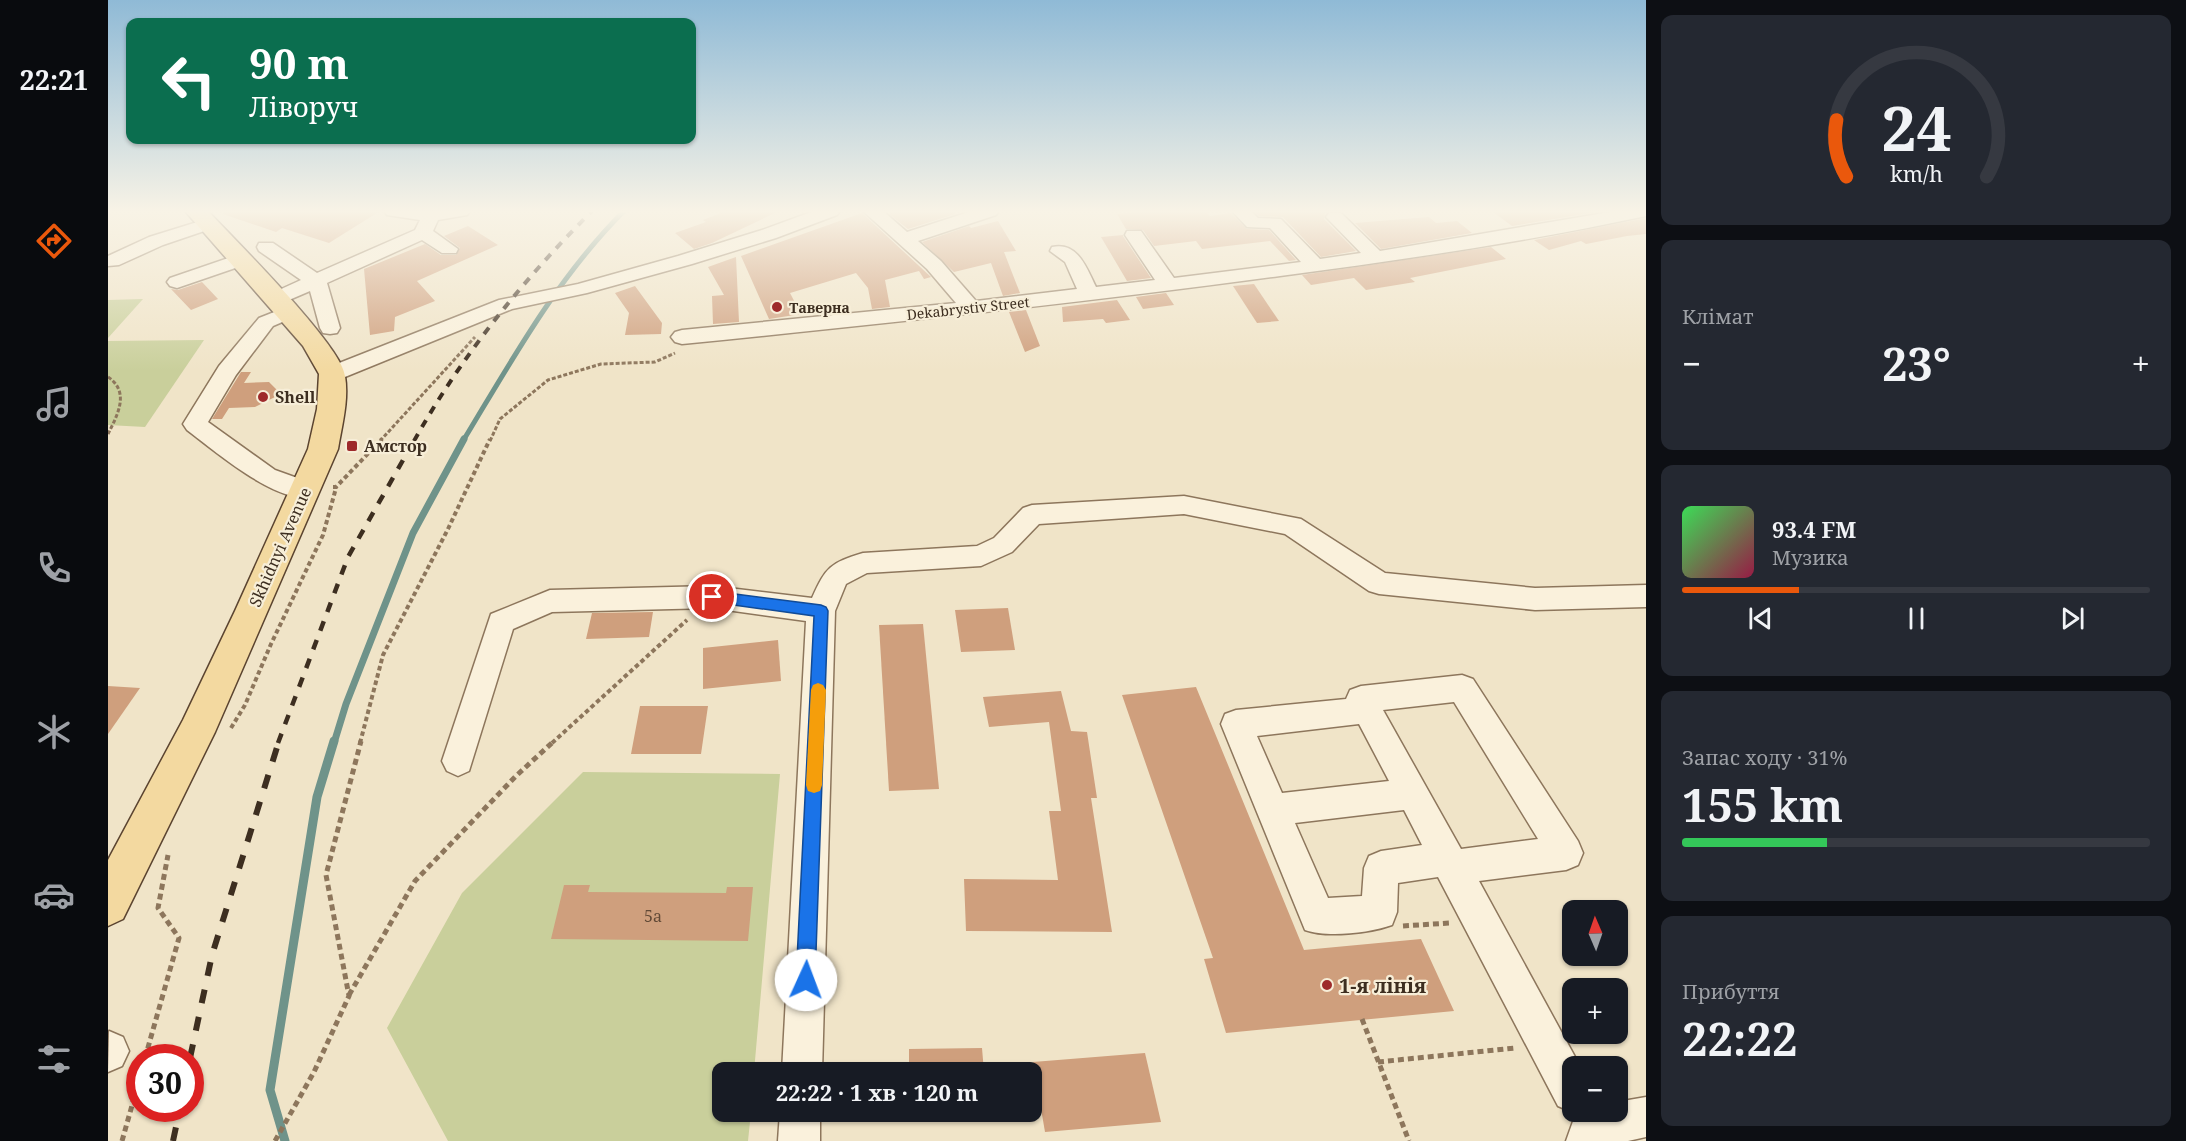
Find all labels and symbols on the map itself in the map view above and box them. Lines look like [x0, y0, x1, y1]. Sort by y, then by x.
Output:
street label: Dekabrystiv Street [906, 292, 1030, 324]
place label: Таверна [789, 298, 850, 317]
marker: Таверна [770, 300, 784, 314]
place label: Shell [275, 386, 316, 408]
marker: Shell [256, 390, 270, 404]
place label: Амстор [364, 435, 427, 457]
marker: Амстор [345, 439, 359, 453]
street label: Skhidnyi Avenue [244, 484, 316, 610]
pin [686, 571, 737, 622]
north arrow [1562, 900, 1628, 966]
house number: 5а [644, 905, 662, 927]
position arrow [774, 948, 838, 1012]
place label: 1-я лінія [1339, 972, 1426, 999]
marker: 1-я лінія [1320, 978, 1334, 992]
speed limit sign: 30 [126, 1044, 204, 1122]

